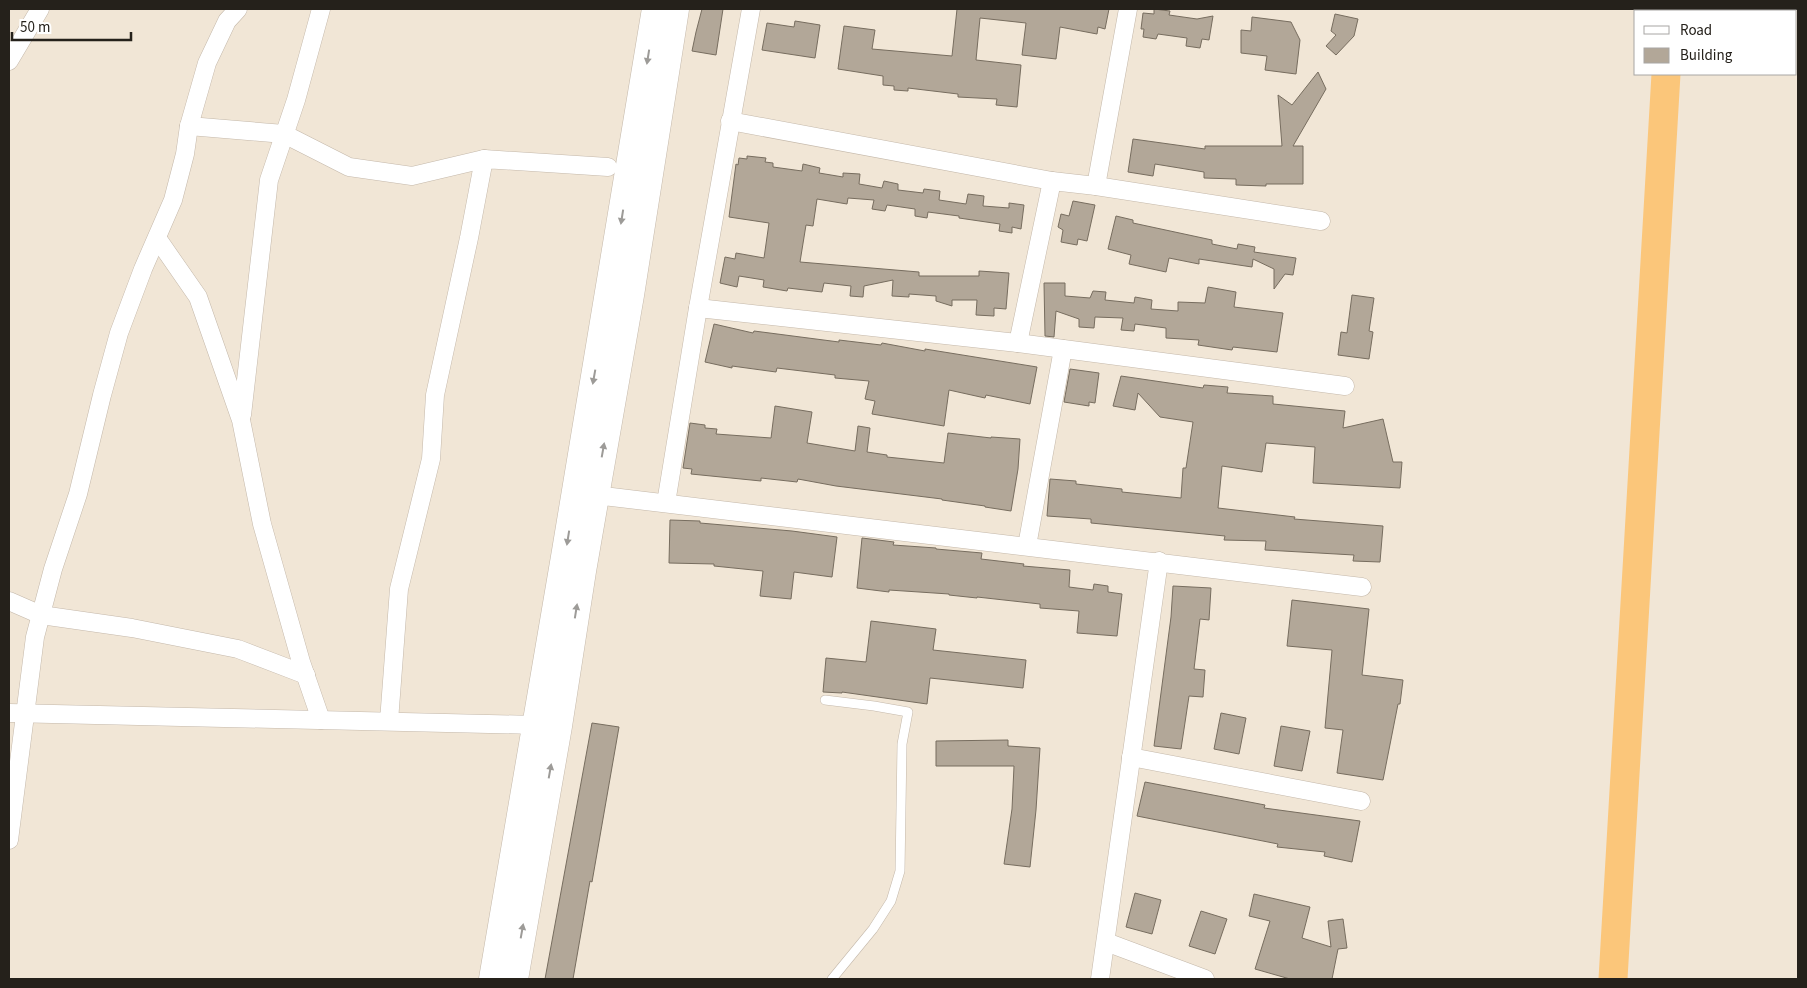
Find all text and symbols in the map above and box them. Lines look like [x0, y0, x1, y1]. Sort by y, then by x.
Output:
scale bar [12, 10, 131, 42]
legend [1634, 10, 1797, 75]
text: 50 m [20, 17, 50, 38]
text: Road [1680, 20, 1712, 41]
text: Building [1680, 45, 1733, 66]
one-way arrow [644, 49, 652, 65]
one-way arrow [617, 210, 625, 226]
one-way arrow [590, 370, 598, 386]
one-way arrow [599, 442, 607, 458]
one-way arrow [564, 530, 572, 546]
one-way arrow [572, 602, 580, 618]
one-way arrow [547, 763, 555, 779]
one-way arrow [518, 923, 526, 939]

